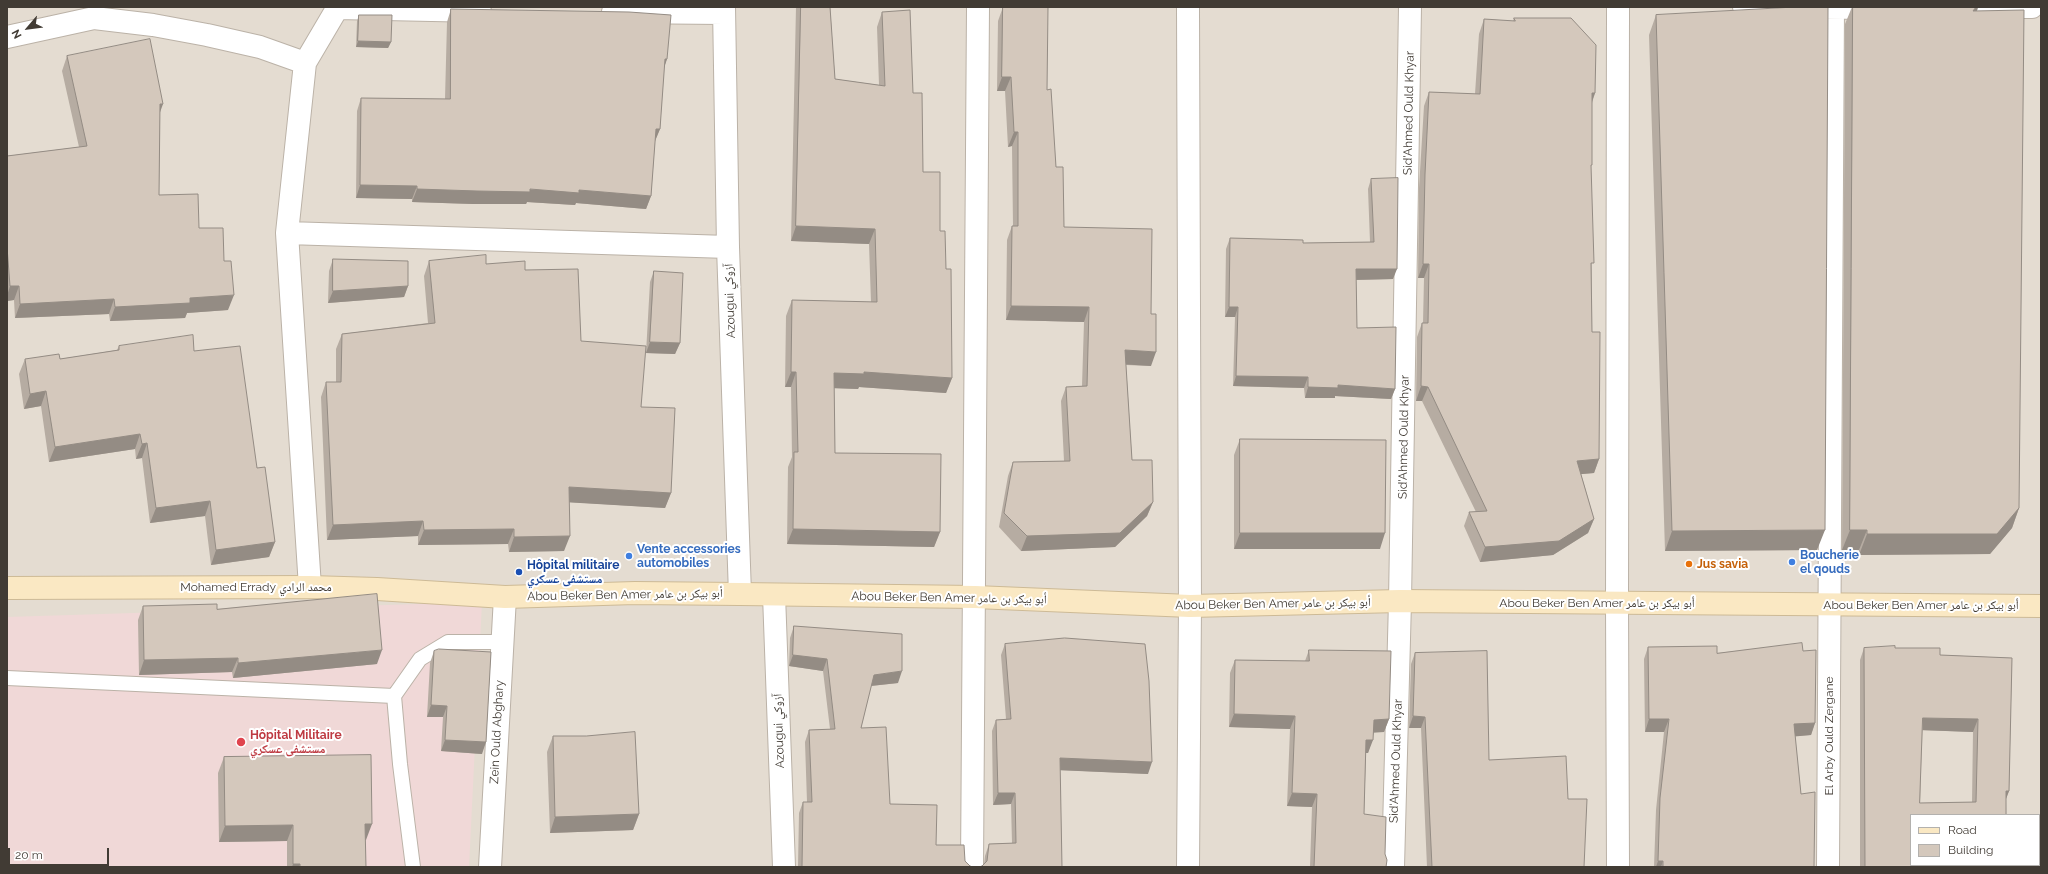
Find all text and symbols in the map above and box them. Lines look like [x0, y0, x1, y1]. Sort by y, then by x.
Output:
north arrow [8, 8, 48, 48]
text: N [9, 27, 25, 41]
street label: Sid'Ahmed Ould Khyar [1401, 51, 1417, 175]
street label: Azougui آزوكي [722, 263, 738, 339]
street label: Sid'Ahmed Ould Khyar [1396, 375, 1412, 499]
place label: Vente accessories automobiles [637, 542, 741, 570]
place label: Boucherie el qouds [1800, 548, 1859, 576]
marker: Vente accessories automobiles [624, 551, 634, 561]
place label: Jus savia [1697, 557, 1748, 571]
marker: Boucherie el qouds [1787, 557, 1797, 567]
place label: Hôpital militaire مستشفى عسكري [527, 558, 619, 586]
marker: Jus savia [1684, 559, 1694, 569]
marker: Hôpital militaire مستشفى عسكري [514, 567, 524, 577]
street label: Mohamed Errady محمد الرادي [180, 580, 332, 594]
street label: Abou Beker Ben Amer أبو بيكر بن عامر [527, 586, 723, 604]
street label: Abou Beker Ben Amer أبو بيكر بن عامر [851, 589, 1047, 607]
street label: Abou Beker Ben Amer أبو بيكر بن عامر [1175, 595, 1371, 613]
street label: Abou Beker Ben Amer أبو بيكر بن عامر [1499, 596, 1695, 610]
street label: Abou Beker Ben Amer أبو بيكر بن عامر [1823, 598, 2019, 612]
street label: El Arby Ould Zergane [1822, 676, 1836, 796]
street label: Zein Ould Abghary [487, 680, 507, 784]
street label: Azougui آزوكي [771, 693, 787, 769]
street label: Sid'Ahmed Ould Khyar [1387, 699, 1405, 823]
place label: Hôpital Militaire مستشفى عسكري [250, 728, 342, 756]
marker: Hôpital Militaire مستشفى عسكري [235, 736, 247, 748]
legend [1910, 814, 2040, 866]
text: Road [1948, 823, 1977, 837]
scale bar [10, 840, 111, 866]
text: Building [1948, 843, 1994, 857]
text: 20 m [15, 848, 43, 862]

